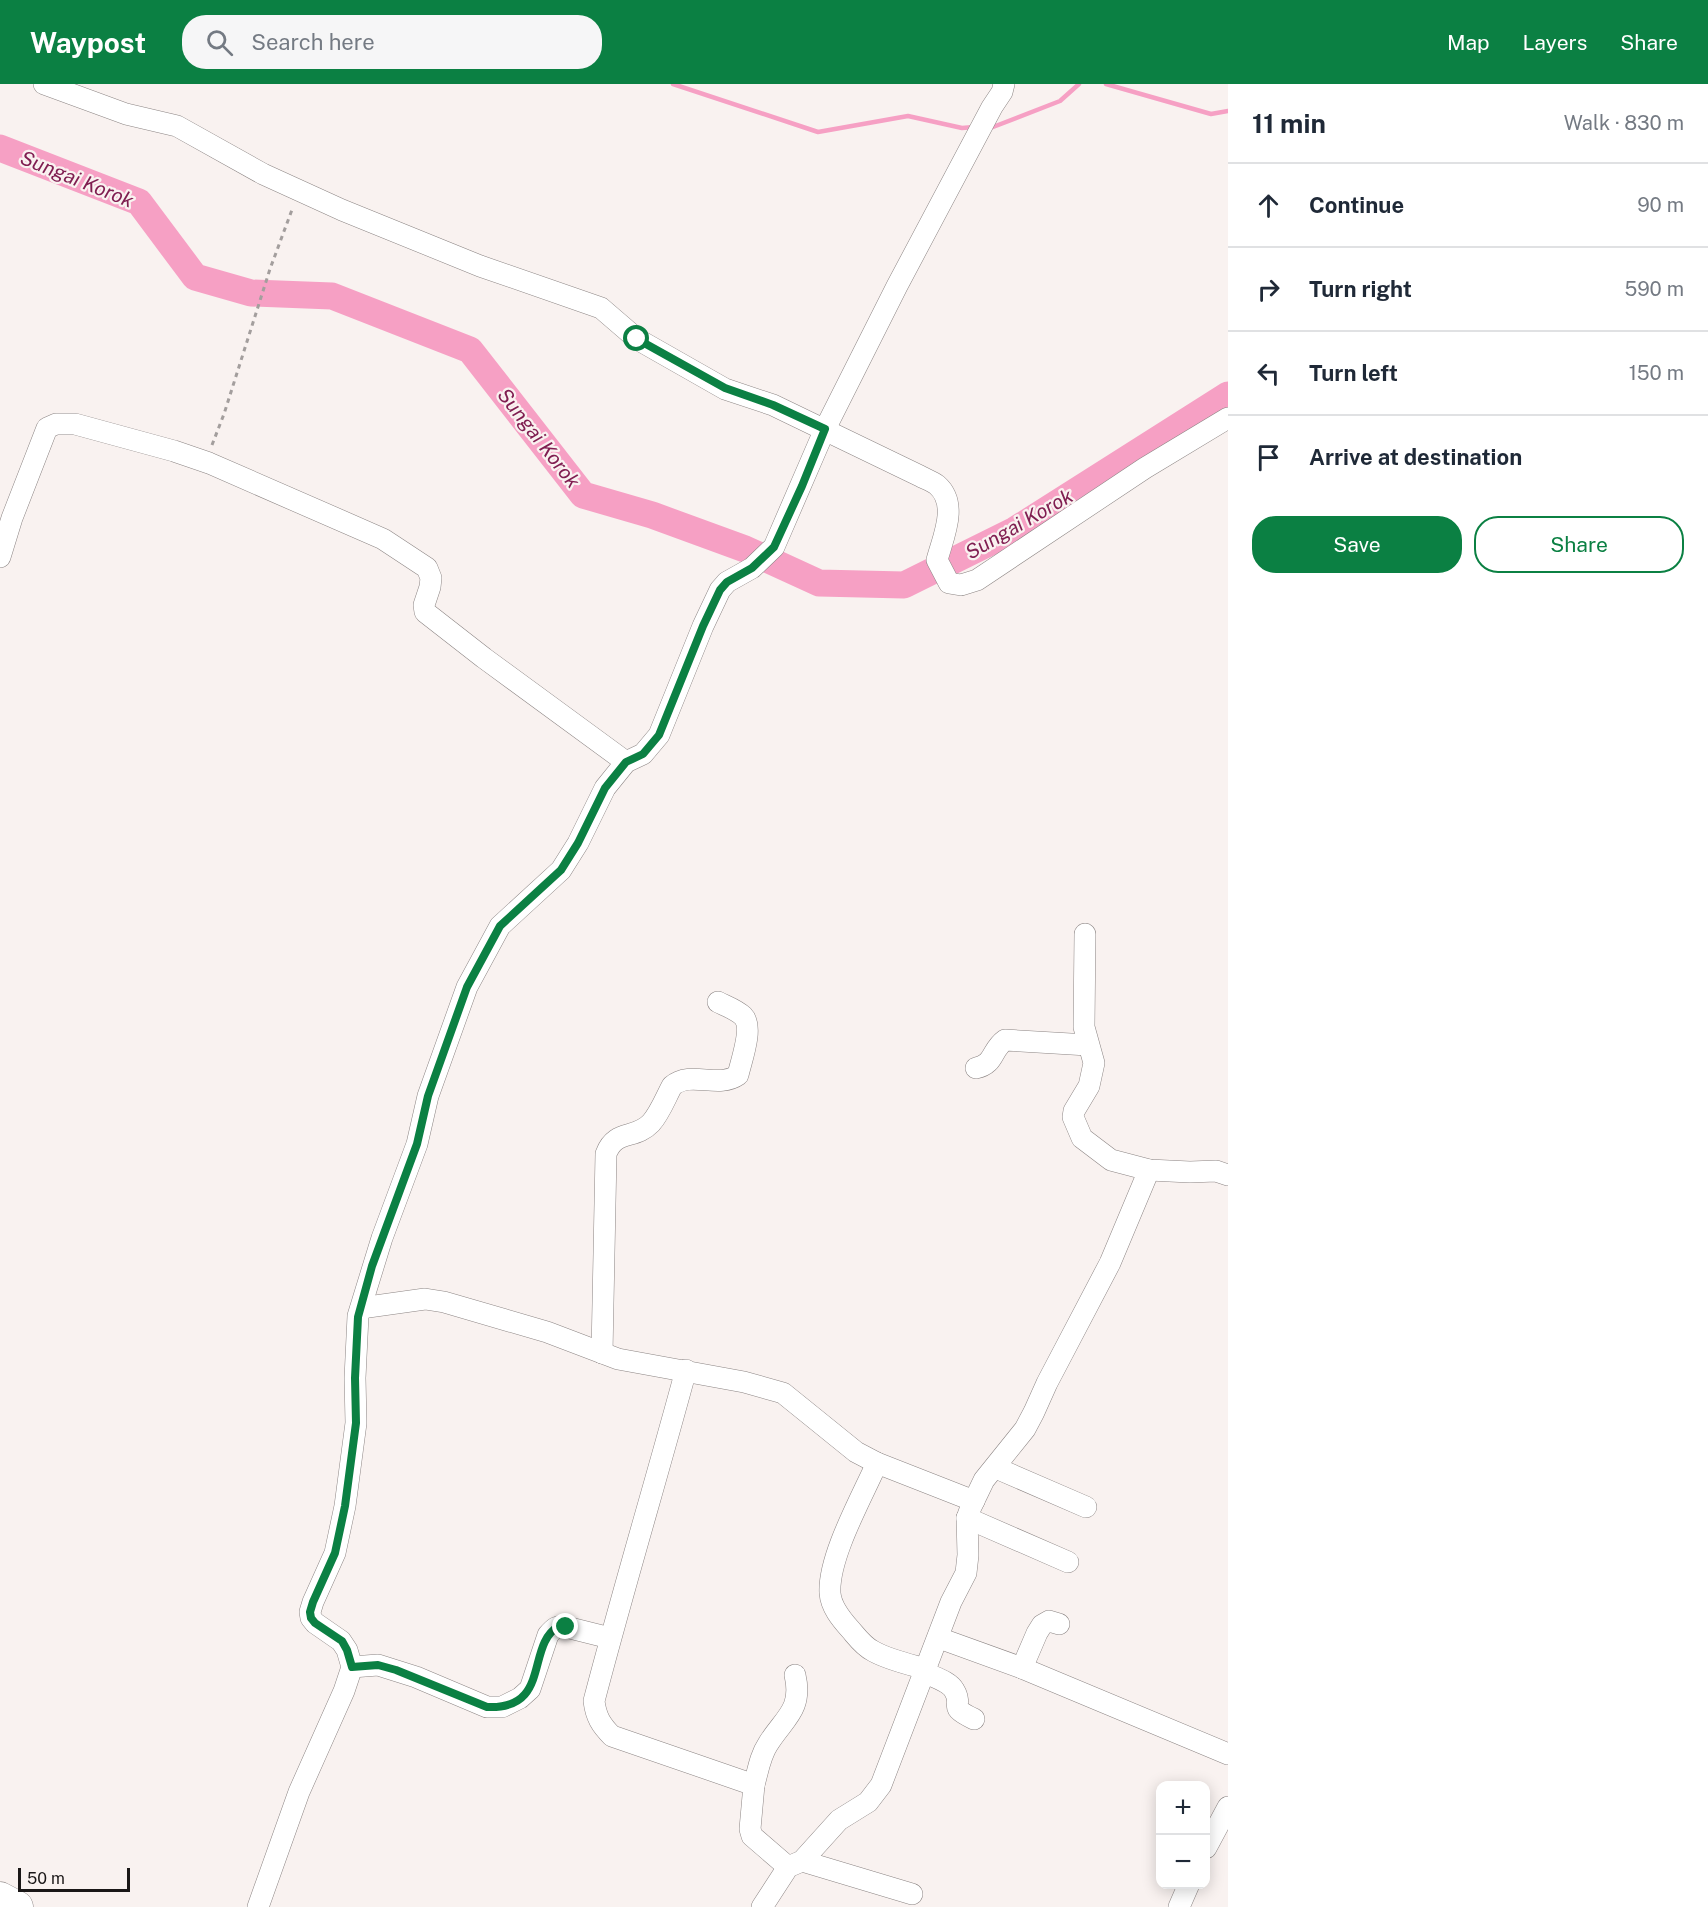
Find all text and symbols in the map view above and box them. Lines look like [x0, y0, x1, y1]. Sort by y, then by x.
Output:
search box [182, 15, 602, 69]
text: Waypost [30, 26, 146, 59]
icon: search [203, 26, 236, 59]
text: Search here [251, 29, 375, 55]
text: Map [1447, 30, 1490, 55]
text: Layers [1523, 30, 1587, 55]
text: Share [1620, 30, 1678, 55]
text: 11 min [1252, 108, 1326, 139]
text: Walk · 830 m [1564, 111, 1684, 135]
water label: Sungai Korok [17, 145, 137, 213]
icon: ahead [1252, 189, 1285, 222]
text: Continue [1309, 192, 1404, 218]
text: 90 m [1637, 193, 1684, 217]
icon: right [1252, 273, 1285, 306]
text: Turn right [1309, 276, 1412, 302]
text: 590 m [1624, 277, 1684, 301]
route start [623, 325, 649, 351]
icon: left [1252, 357, 1285, 390]
text: Turn left [1309, 360, 1398, 386]
text: 150 m [1629, 361, 1684, 385]
water label: Sungai Korok [493, 383, 586, 493]
icon: arrive [1252, 441, 1285, 474]
text: Arrive at destination [1309, 444, 1522, 470]
water label: Sungai Korok [961, 483, 1077, 564]
button: Save [1252, 516, 1462, 573]
button: Share [1474, 516, 1684, 573]
route end [552, 1613, 578, 1639]
map controls [1156, 1781, 1210, 1889]
button: + [1156, 1781, 1210, 1835]
button: − [1156, 1835, 1210, 1889]
scale bar [18, 1865, 130, 1892]
text: 50 m [27, 1869, 65, 1888]

